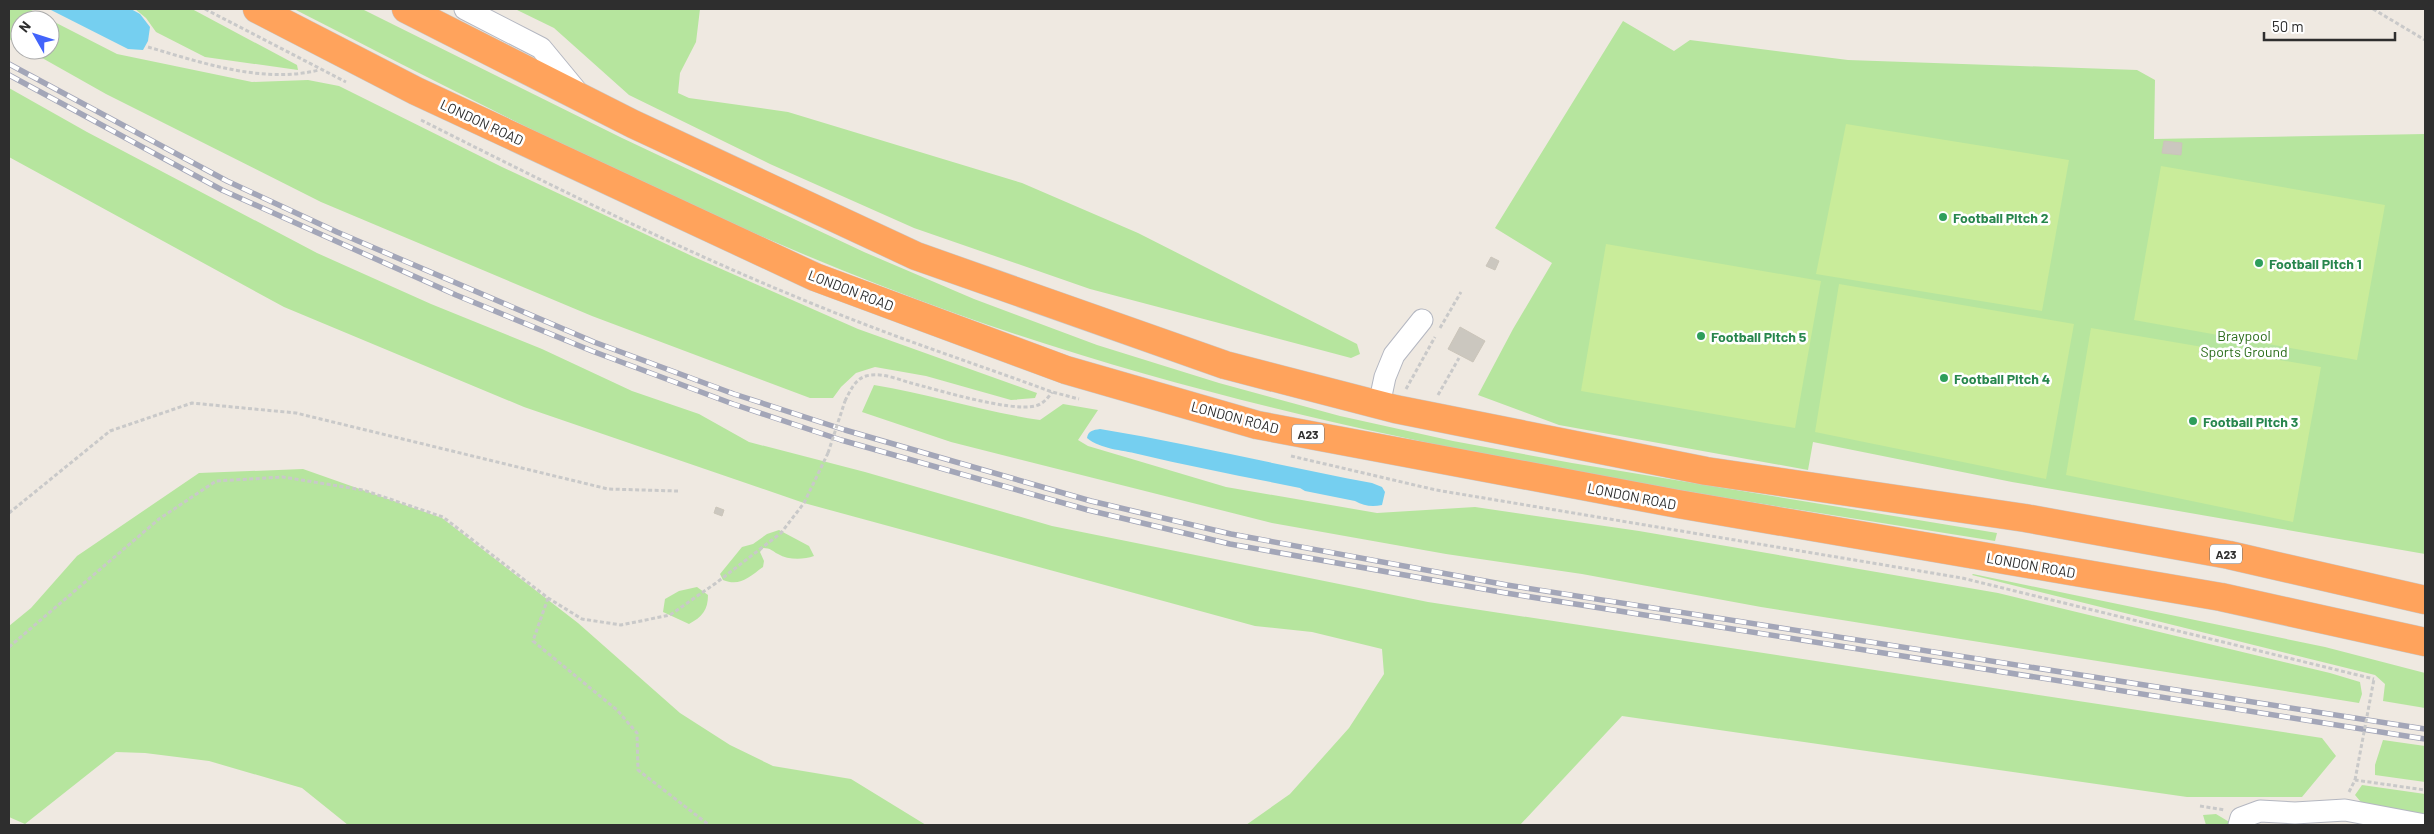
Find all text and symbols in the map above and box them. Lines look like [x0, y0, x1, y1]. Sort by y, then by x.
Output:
north arrow [10, 10, 60, 60]
scale bar [2264, 10, 2395, 42]
text: 50 m [2272, 17, 2304, 35]
text: N [15, 18, 34, 35]
street label: LONDON ROAD [438, 95, 526, 149]
place label: Football Pitch 2 [1953, 209, 2049, 226]
marker: Football Pitch 2 [1937, 211, 1949, 223]
place label: Football Pitch 1 [2269, 255, 2362, 272]
marker: Football Pitch 1 [2253, 257, 2265, 269]
street label: LONDON ROAD [806, 266, 896, 314]
park label: Braypool Sports Ground [2200, 327, 2288, 360]
place label: Football Pitch 5 [1711, 328, 1807, 345]
marker: Football Pitch 5 [1695, 330, 1707, 342]
place label: Football Pitch 4 [1954, 370, 2050, 387]
marker: Football Pitch 4 [1938, 372, 1950, 384]
street label: LONDON ROAD [1189, 397, 1281, 437]
place label: Football Pitch 3 [2203, 413, 2298, 430]
marker: Football Pitch 3 [2187, 415, 2199, 427]
road number: A23 [1292, 424, 1324, 444]
street label: LONDON ROAD [1586, 479, 1678, 513]
road number: A23 [2210, 544, 2242, 564]
street label: LONDON ROAD [1985, 549, 2077, 581]

